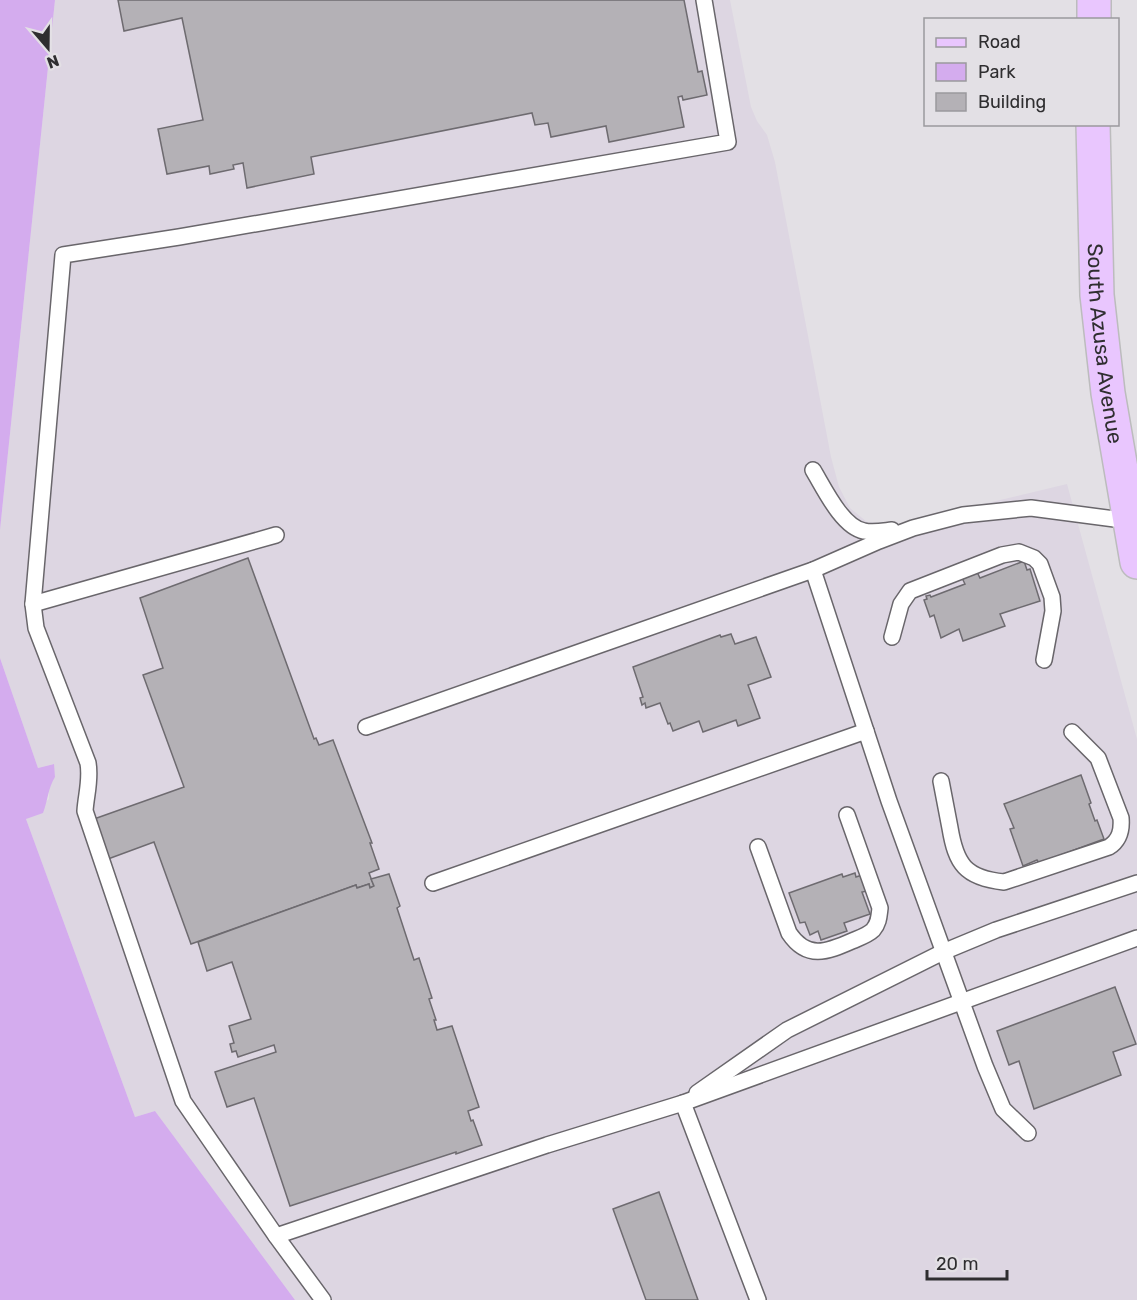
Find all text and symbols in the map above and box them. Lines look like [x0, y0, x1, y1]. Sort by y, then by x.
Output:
north arrow [18, 18, 78, 78]
legend [924, 18, 1119, 126]
text: Road [978, 31, 1021, 53]
text: N [44, 51, 62, 73]
text: Park [978, 61, 1016, 83]
text: Building [978, 91, 1046, 113]
street label: South Azusa Avenue [1083, 243, 1129, 445]
scale bar [927, 1243, 1006, 1281]
text: 20 m [936, 1253, 978, 1275]

